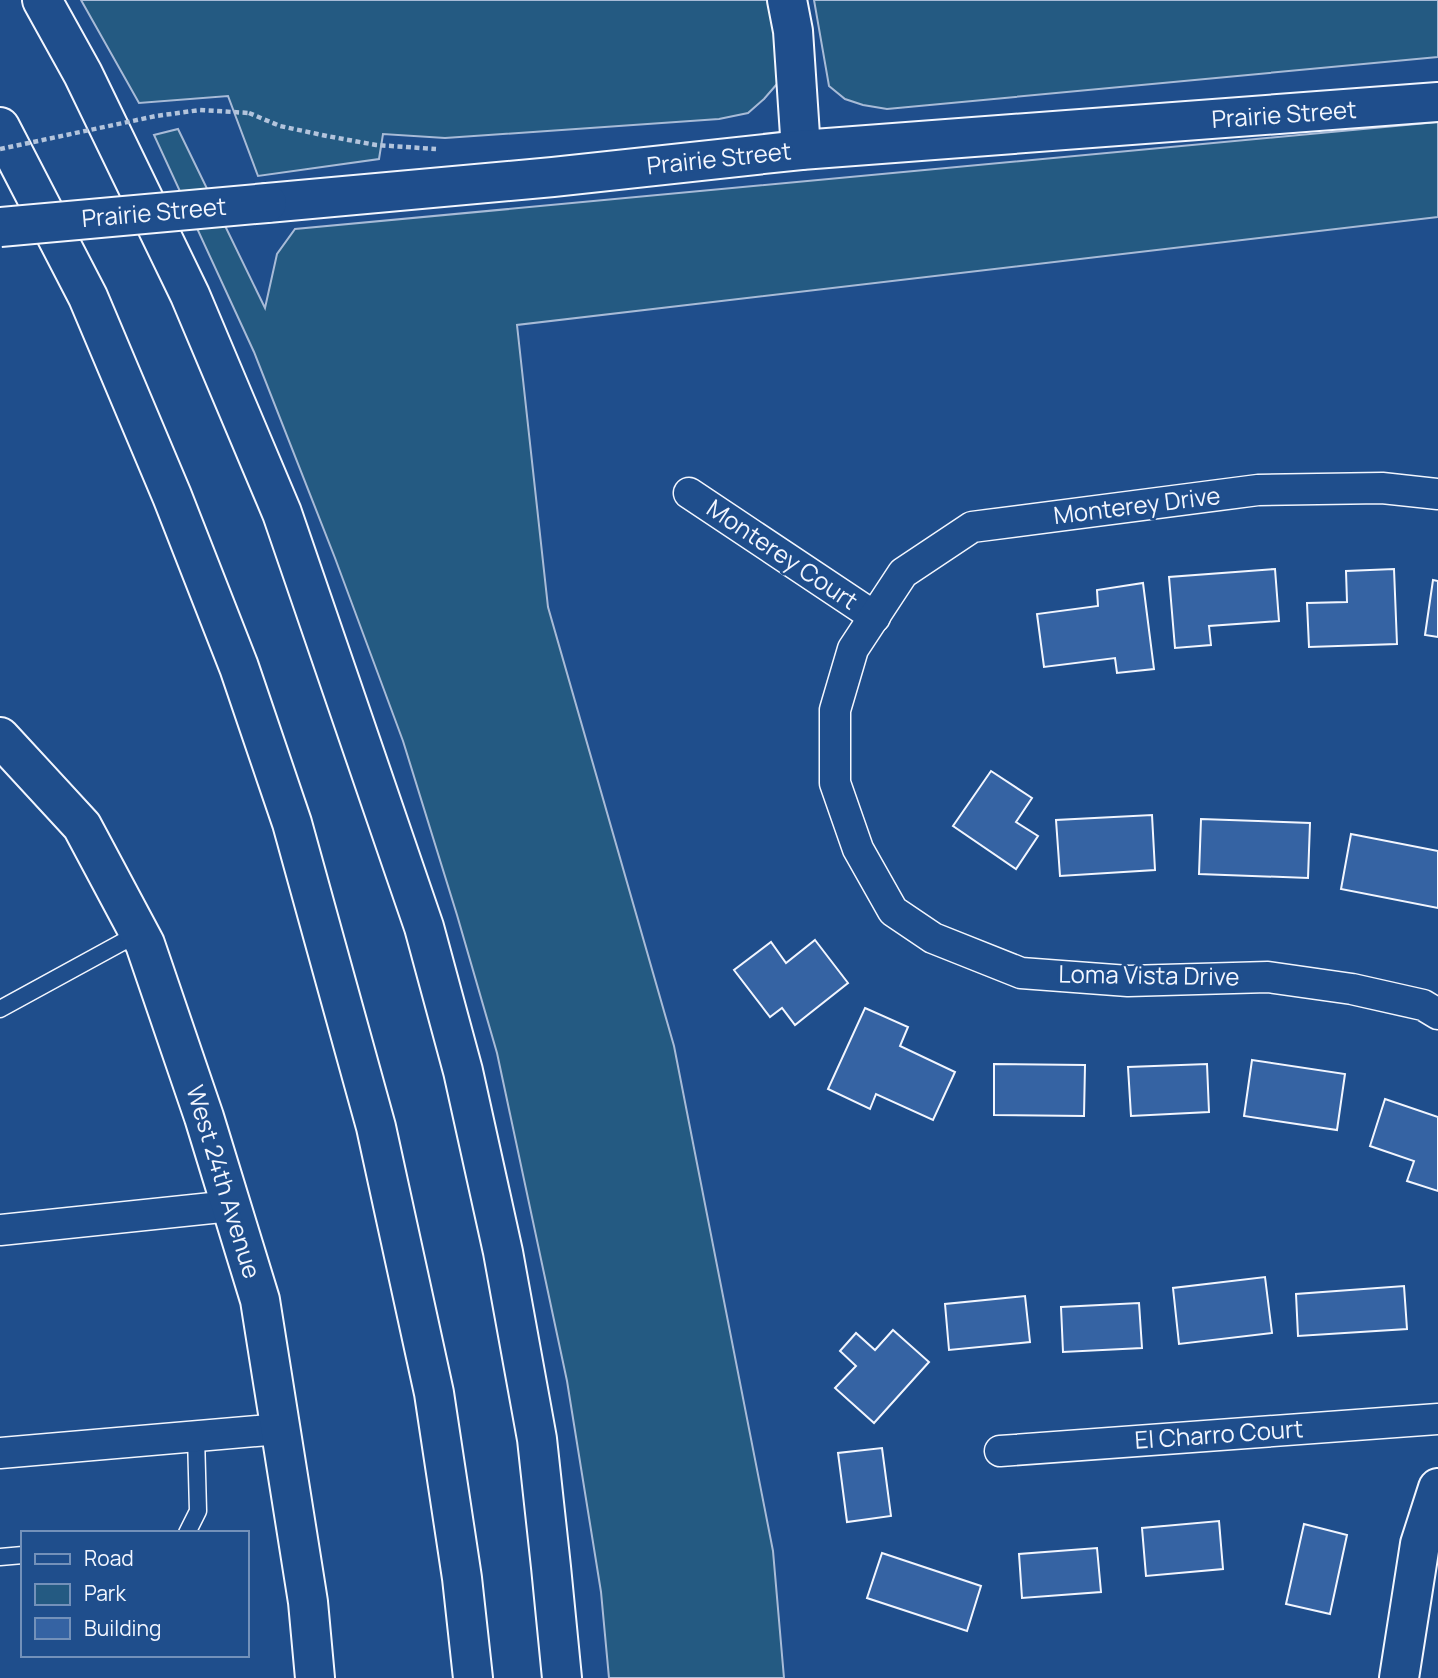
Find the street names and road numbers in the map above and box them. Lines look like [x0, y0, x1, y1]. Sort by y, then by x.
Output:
street label: Prairie Street [1210, 92, 1357, 135]
street label: Prairie Street [645, 134, 793, 182]
street label: Prairie Street [80, 189, 228, 234]
street label: Monterey Drive [1052, 478, 1222, 531]
street label: Monterey Court [701, 491, 865, 616]
street label: Loma Vista Drive [1058, 956, 1240, 993]
street label: West 24th Avenue [179, 1081, 269, 1282]
street label: El Charro Court [1134, 1411, 1304, 1456]

